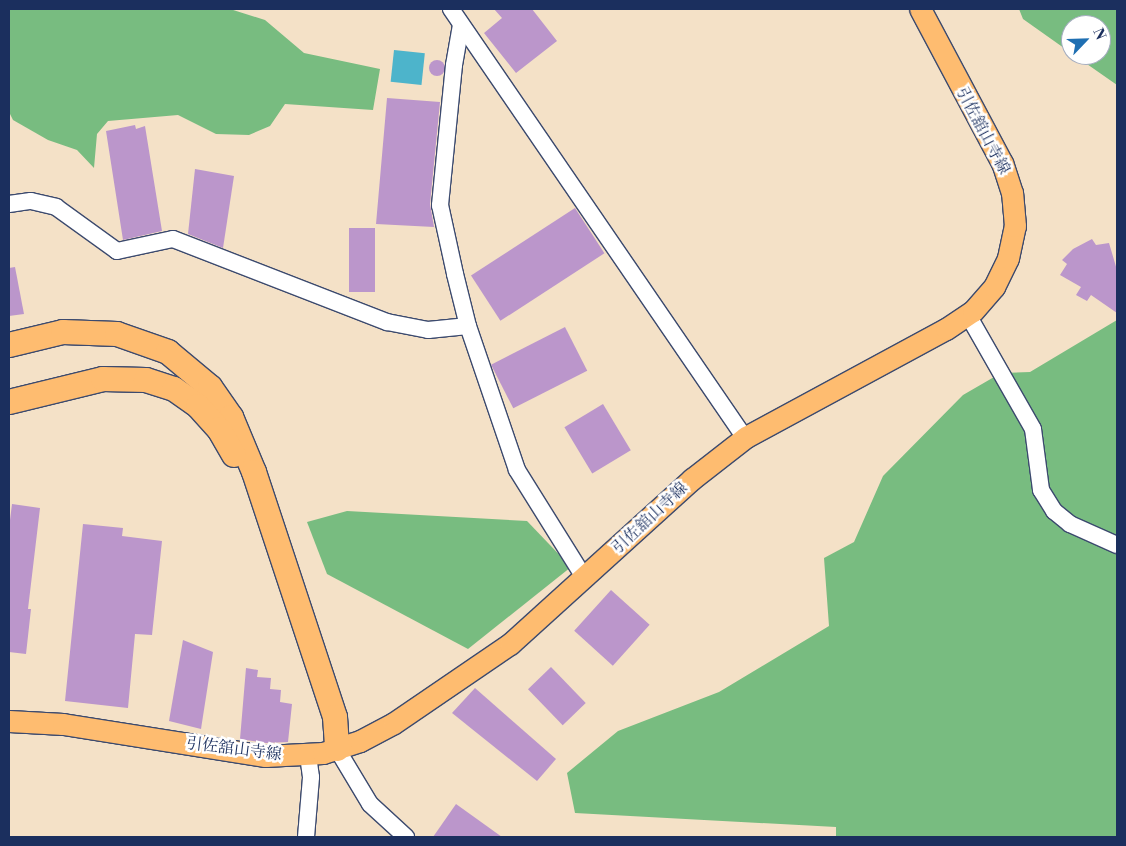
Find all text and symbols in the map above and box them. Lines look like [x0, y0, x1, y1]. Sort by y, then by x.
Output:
north arrow [1061, 15, 1111, 65]
text: N [1088, 26, 1109, 43]
street label: 引佐舘山寺線 [952, 84, 1014, 178]
street label: 引佐舘山寺線 [608, 478, 692, 558]
street label: 引佐舘山寺線 [185, 734, 283, 764]

